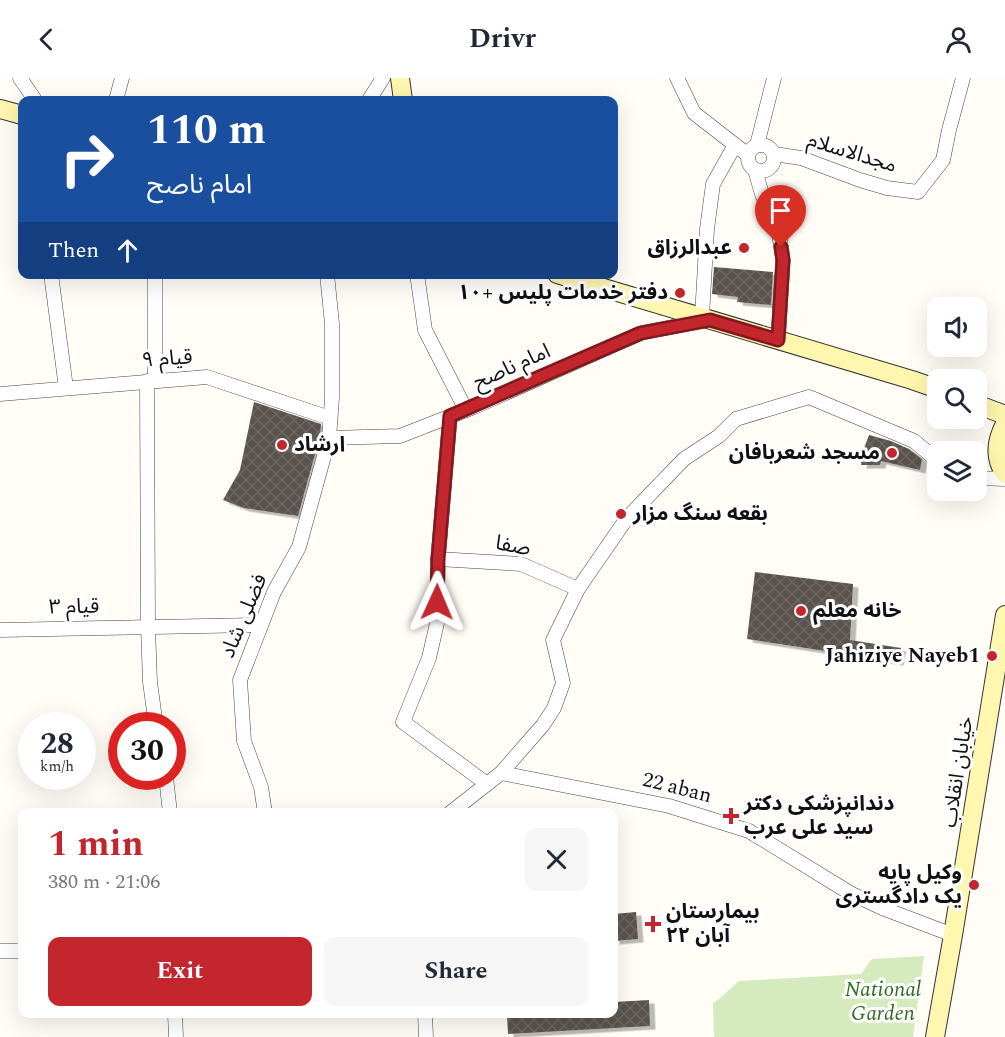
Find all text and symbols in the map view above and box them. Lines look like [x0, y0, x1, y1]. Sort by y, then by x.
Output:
text: Drivr [469, 18, 536, 60]
icon: back [30, 23, 63, 56]
icon: person [942, 23, 975, 56]
text: 110 m [147, 99, 266, 162]
icon: right [48, 120, 126, 198]
street label: مجدالاسلام [803, 124, 901, 182]
text: امام ناصح [147, 164, 252, 206]
pin [755, 185, 806, 247]
icon: arrive [764, 194, 797, 227]
place label: عبدالرزاق [648, 232, 732, 264]
text: Then [48, 234, 99, 267]
icon: ahead [111, 234, 144, 267]
marker: عبدالرزاق [737, 241, 751, 255]
place label: دفتر خدمات پلیس +۱۰ [458, 277, 668, 309]
marker: دفتر خدمات پلیس +۱۰ [673, 286, 687, 300]
map controls [927, 297, 987, 501]
button: sound [927, 297, 987, 357]
street label: امام ناصح [468, 336, 556, 398]
street label: قیام ۹ [141, 341, 193, 377]
button: search [927, 369, 987, 429]
place label: ارشاد [294, 429, 345, 461]
place label: مسجد شعربافان [729, 437, 880, 469]
marker: ارشاد [275, 438, 289, 452]
button: layers [927, 441, 987, 501]
marker: مسجد شعربافان [885, 446, 899, 460]
place label: بقعه سنگ مزار [632, 498, 768, 530]
marker: بقعه سنگ مزار [614, 507, 628, 521]
street label: صفا [493, 527, 533, 565]
street label: فضلی شاد [212, 569, 276, 663]
position arrow [405, 570, 469, 634]
street label: قیام ۳ [48, 591, 100, 623]
place label: خانه معلم [813, 595, 901, 627]
marker: خانه معلم [794, 604, 808, 618]
place label: Jahiziye Nayeb1 [825, 640, 980, 672]
marker: Jahiziye Nayeb1 [985, 649, 999, 663]
speed limit sign: 30 [108, 712, 186, 790]
street label: خیابان انقلاب [933, 714, 983, 830]
text: 28 [40, 721, 74, 767]
text: km/h [40, 755, 74, 778]
street label: 22 aban [639, 764, 715, 812]
place label: دندانپزشکی دکتر سید علی عرب [743, 788, 895, 844]
marker: دندانپزشکی دکتر سید علی عرب [722, 807, 740, 825]
text: 1 min [48, 817, 144, 872]
button: close [525, 828, 588, 891]
place label: وکیل پایه یک دادگستری [836, 857, 962, 913]
text: 380 m · 21:06 [48, 867, 160, 897]
marker: وکیل پایه یک دادگستری [967, 878, 981, 892]
place label: بیمارستان ۲۲ آبان [666, 896, 760, 952]
marker: بیمارستان ۲۲ آبان [644, 915, 662, 933]
button: Exit [48, 937, 312, 1006]
button: Share [324, 937, 588, 1006]
park label: National Garden [845, 974, 922, 1030]

